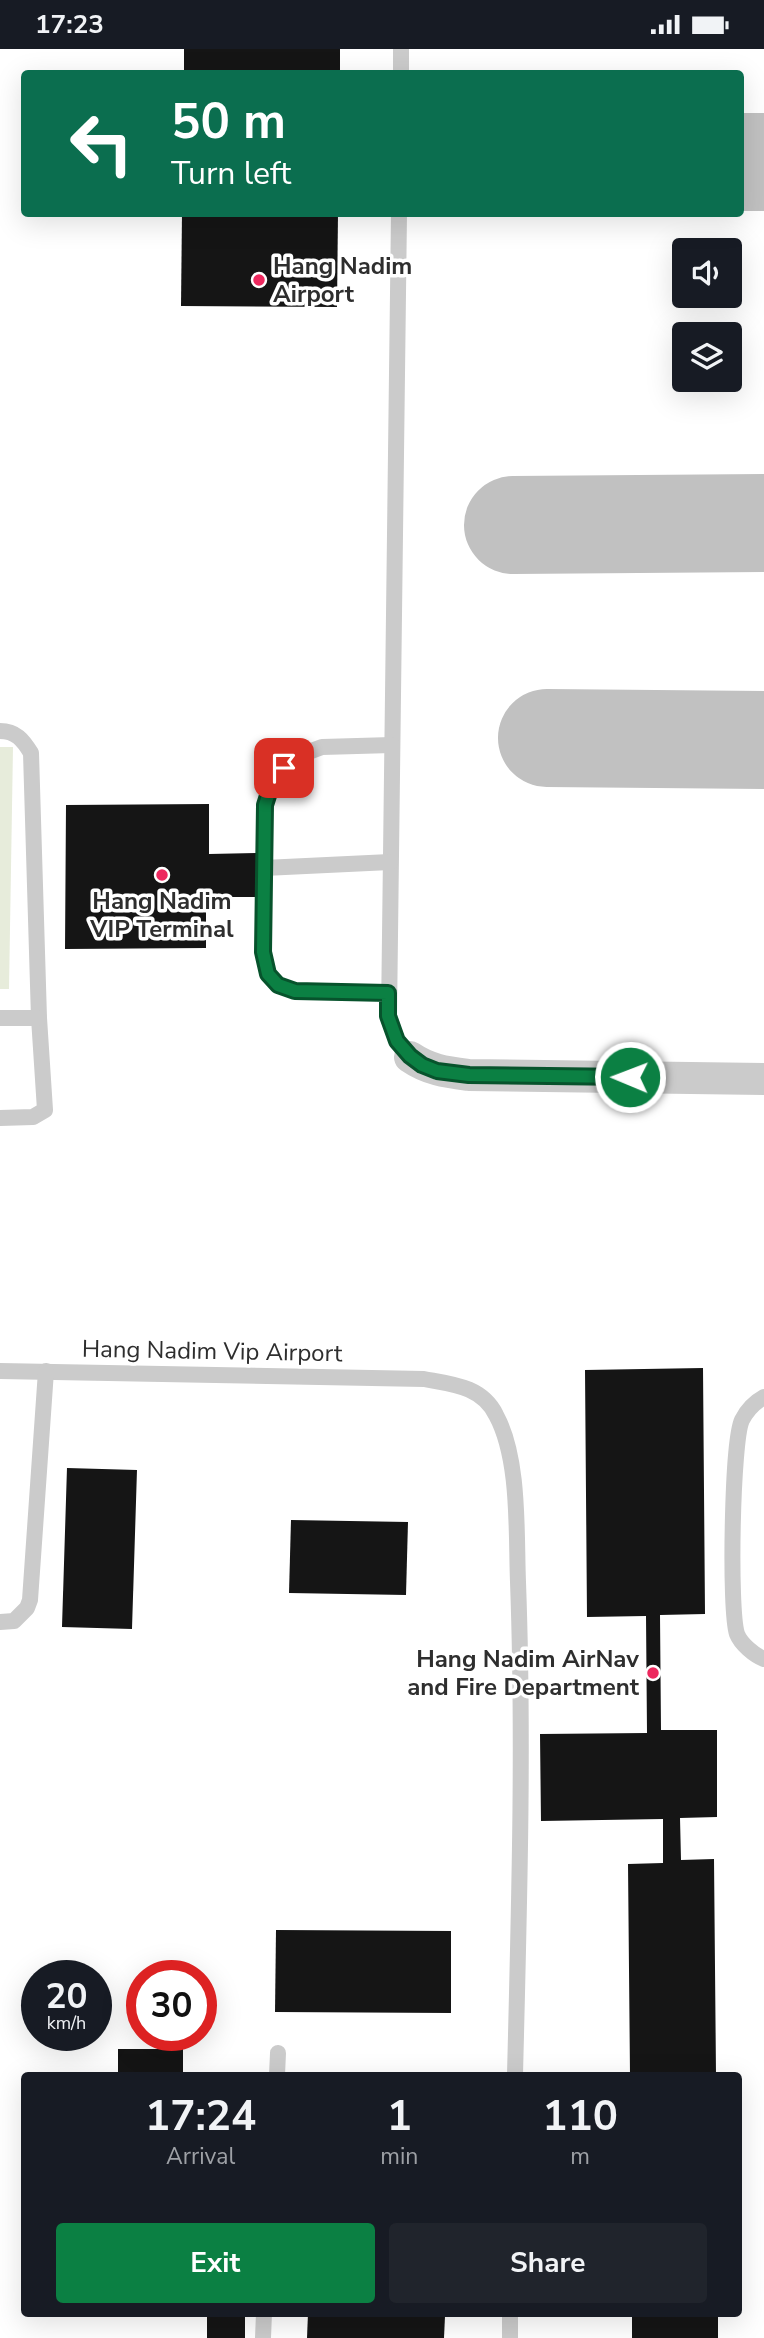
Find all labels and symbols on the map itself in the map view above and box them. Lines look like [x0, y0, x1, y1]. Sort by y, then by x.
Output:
place label: Hang Nadim Airport [273, 250, 412, 310]
marker: Hang Nadim Airport [251, 272, 267, 288]
pin [254, 738, 314, 798]
marker: Hang Nadim VIP Terminal [154, 867, 170, 883]
place label: Hang Nadim VIP Terminal [89, 885, 234, 945]
position arrow [593, 1040, 667, 1114]
street label: Hang Nadim Vip Airport [81, 1333, 343, 1369]
place label: Hang Nadim AirNav and Fire Department [407, 1643, 640, 1703]
marker: Hang Nadim AirNav and Fire Department [645, 1665, 661, 1681]
speed limit sign: 30 [126, 1960, 217, 2051]

